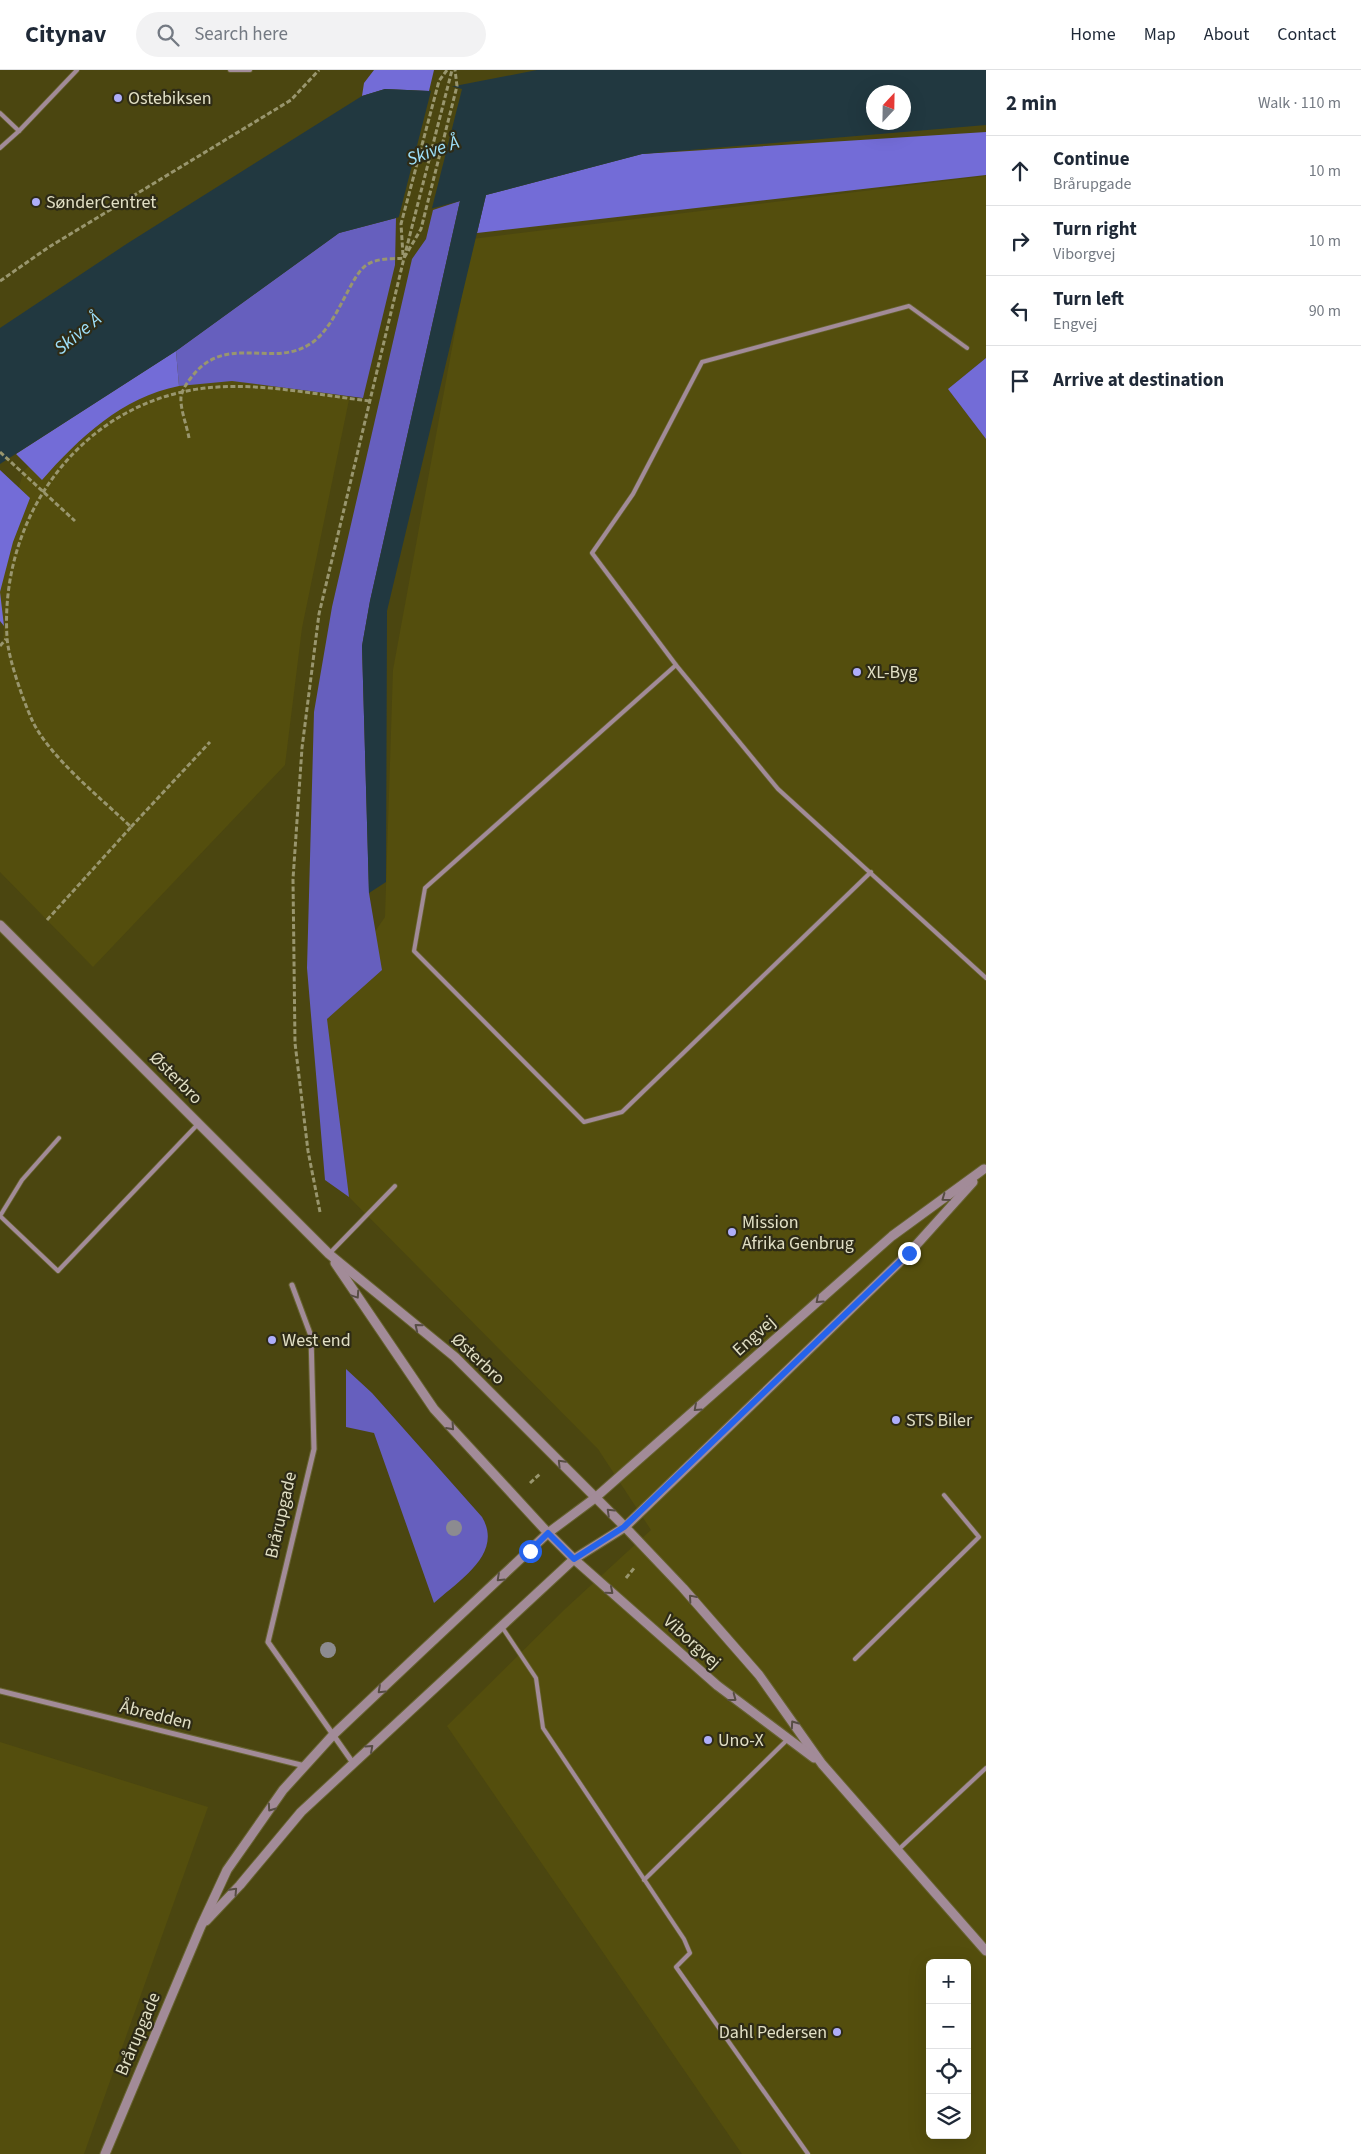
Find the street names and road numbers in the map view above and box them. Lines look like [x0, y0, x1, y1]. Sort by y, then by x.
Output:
street label: Østerbro [144, 1046, 208, 1110]
street label: Engvej [727, 1310, 781, 1362]
street label: Østerbro [445, 1327, 511, 1391]
street label: Brårupgade [259, 1469, 303, 1561]
street label: Viborgvej [658, 1609, 726, 1675]
street label: Åbredden [117, 1694, 195, 1736]
street label: Brårupgade [109, 1988, 167, 2080]

